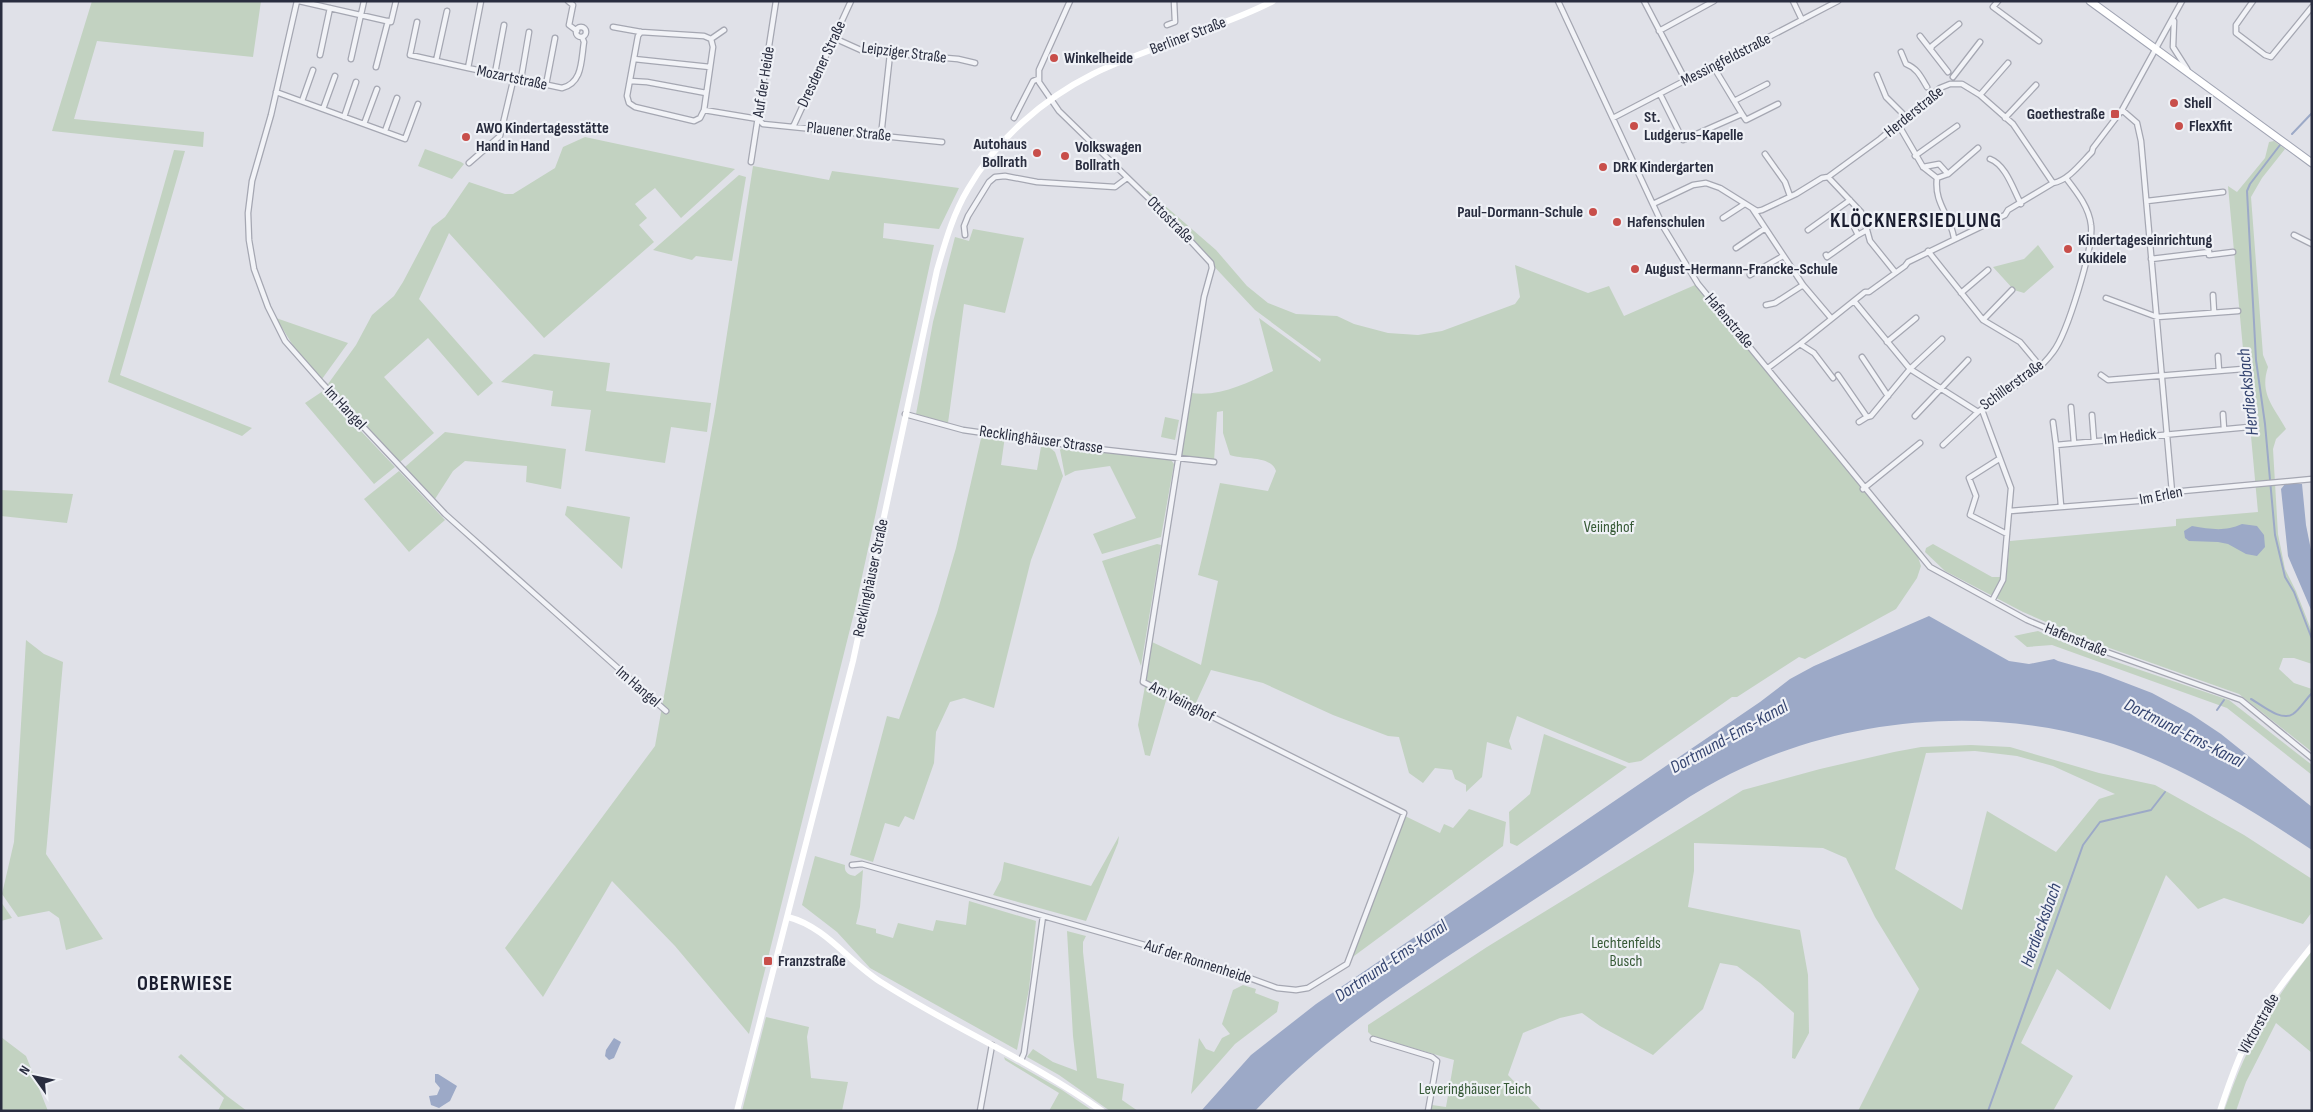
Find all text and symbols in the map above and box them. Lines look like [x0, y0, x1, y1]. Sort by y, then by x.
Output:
street label: Berliner Straße [1147, 13, 1229, 59]
street label: Dresdener Straße [794, 18, 850, 110]
street label: Messingfeldstraße [1678, 29, 1774, 91]
street label: Leipziger Straße [860, 38, 948, 68]
street label: Auf der Heide [749, 45, 779, 120]
place label: Winkelheide [1064, 49, 1133, 68]
marker: Winkelheide [1048, 52, 1060, 64]
street label: Mozartstraße [475, 61, 549, 95]
street label: Herderstraße [1881, 82, 1947, 142]
place label: Shell [2184, 94, 2212, 113]
marker: Shell [2168, 97, 2180, 109]
place label: Goethestraße [2027, 105, 2105, 124]
place label: St. Ludgerus-Kapelle [1644, 108, 1743, 145]
marker: Goethestraße [2109, 108, 2121, 120]
place label: FlexXfit [2189, 117, 2232, 136]
street label: Plauener Straße [806, 118, 892, 146]
place label: AWO Kindertagesstätte Hand in Hand [475, 119, 609, 156]
marker: St. Ludgerus-Kapelle [1628, 120, 1640, 132]
marker: FlexXfit [2173, 120, 2185, 132]
marker: AWO Kindertagesstätte Hand in Hand [460, 131, 472, 143]
place label: Autohaus Bollrath [972, 135, 1027, 172]
place label: Volkswagen Bollrath [1075, 138, 1142, 175]
marker: Autohaus Bollrath [1031, 147, 1043, 159]
marker: Volkswagen Bollrath [1059, 150, 1071, 162]
place label: DRK Kindergarten [1613, 158, 1714, 177]
marker: DRK Kindergarten [1597, 161, 1609, 173]
street label: Ottostraße [1143, 193, 1197, 247]
place label: Paul-Dormann-Schule [1457, 203, 1583, 222]
marker: Paul-Dormann-Schule [1587, 206, 1599, 218]
district label: KLÖCKNERSIEDLUNG [1830, 208, 2002, 233]
place label: Hafenschulen [1627, 213, 1705, 232]
marker: Hafenschulen [1611, 216, 1623, 228]
place label: Kindertageseinrichtung Kukidele [2078, 231, 2212, 268]
marker: Kindertageseinrichtung Kukidele [2062, 243, 2074, 255]
place label: August-Hermann-Francke-Schule [1644, 260, 1838, 279]
marker: August-Hermann-Francke-Schule [1629, 263, 1641, 275]
street label: Hafenstraße [1700, 290, 1758, 352]
water label: Herdiecksbach [2233, 347, 2263, 437]
street label: Schillerstraße [1976, 356, 2048, 414]
street label: Im Hangel [320, 382, 370, 434]
street label: Recklinghäuser Strasse [978, 422, 1104, 458]
street label: Im Hedick [2103, 425, 2157, 449]
street label: Im Erlen [2138, 483, 2184, 509]
street label: Recklinghäuser Straße [849, 517, 893, 639]
park label: Veiinghof [1584, 518, 1635, 537]
street label: Hafenstraße [2042, 619, 2110, 661]
street label: Im Hangel [612, 662, 664, 712]
street label: Am Veiinghof [1145, 677, 1218, 727]
water label: Dortmund-Ems-Kanal [2121, 694, 2248, 772]
water label: Dortmund-Ems-Kanal [1667, 696, 1792, 778]
water label: Herdiecksbach [2016, 880, 2066, 970]
water label: Dortmund-Ems-Kanal [1331, 915, 1452, 1006]
park label: Lechtenfelds Busch [1591, 934, 1661, 971]
street label: Auf der Ronnenheide [1141, 935, 1254, 988]
place label: Franzstraße [778, 952, 846, 971]
marker: Franzstraße [762, 955, 774, 967]
district label: OBERWIESE [137, 971, 233, 996]
street label: Viktorstraße [2235, 990, 2283, 1058]
north arrow [10, 1052, 60, 1102]
text: N [15, 1062, 34, 1078]
park label: Leveringhäuser Teich [1419, 1080, 1531, 1099]

